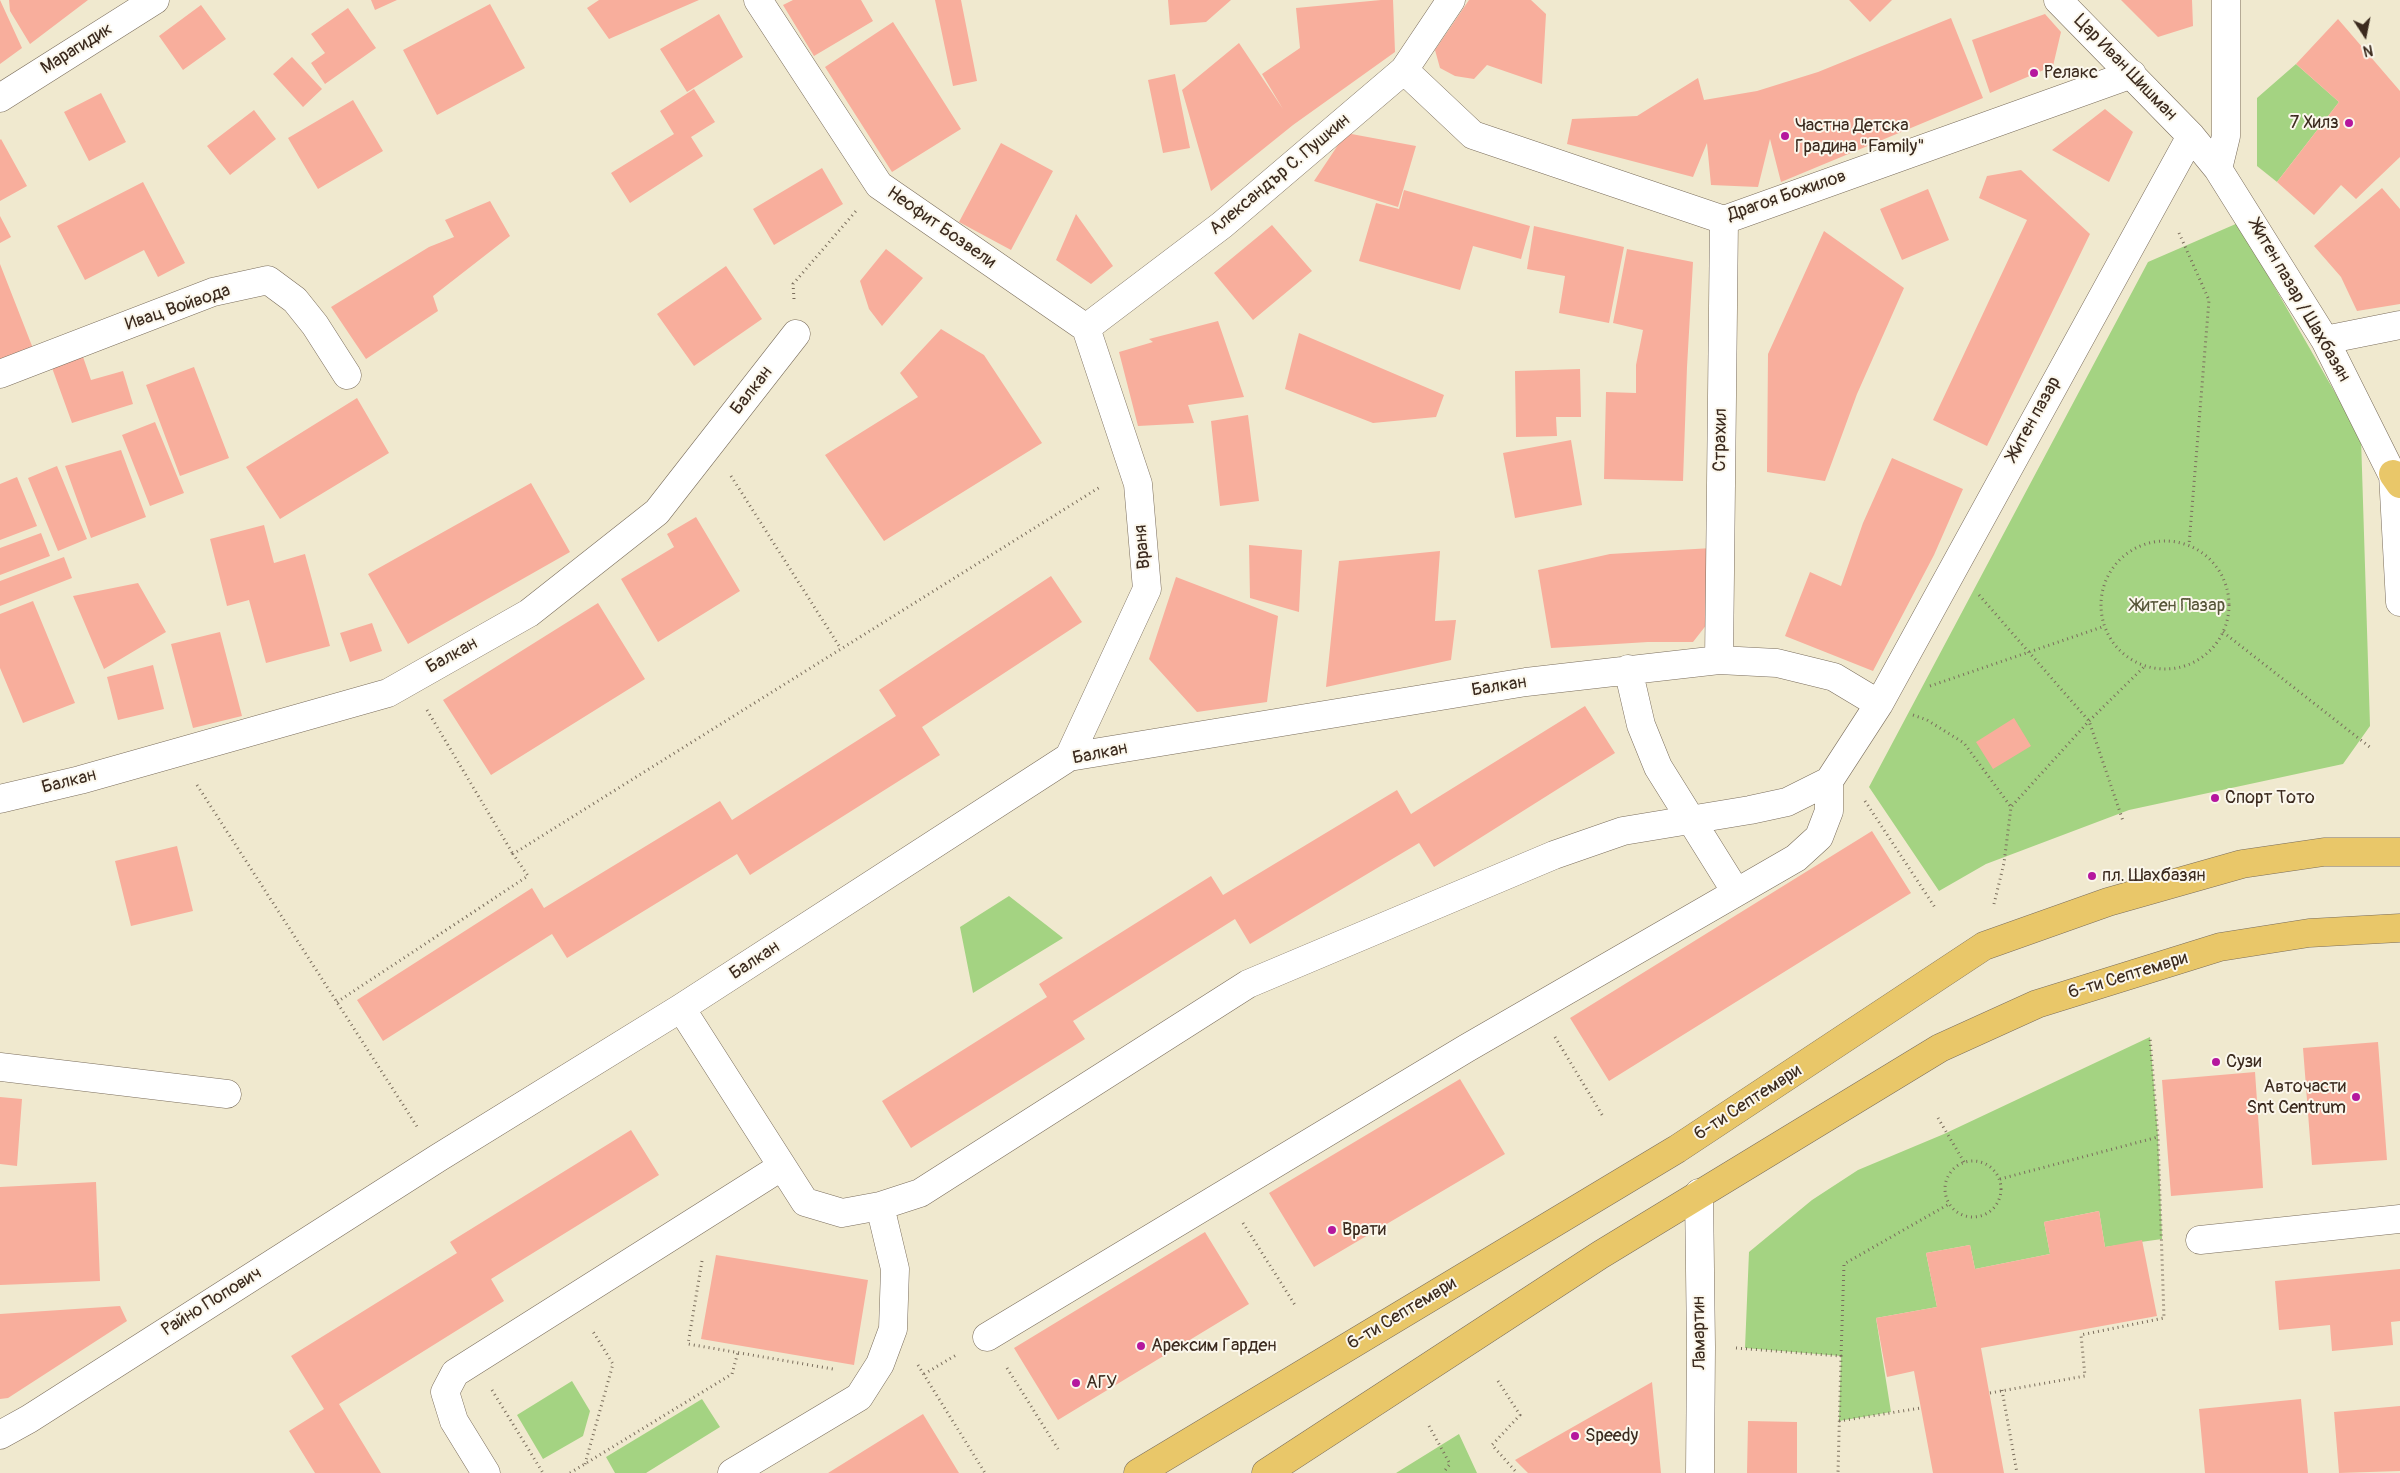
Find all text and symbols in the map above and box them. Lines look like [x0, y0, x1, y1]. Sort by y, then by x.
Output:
street label: Цар Иван Шишман [2069, 10, 2181, 126]
north arrow [2340, 10, 2390, 60]
street label: Марагидик [37, 19, 117, 79]
text: N [2362, 41, 2374, 59]
place label: Релакс [2044, 62, 2098, 84]
marker: Релакс [2028, 67, 2040, 79]
street label: Александър С. Пушкин [1205, 110, 1355, 240]
place label: 7 Хилз [2290, 112, 2339, 134]
place label: Частна Детска Градина "Family" [1795, 115, 1924, 158]
marker: 7 Хилз [2343, 117, 2355, 129]
marker: Частна Детска Градина "Family" [1779, 130, 1791, 142]
street label: Драгоя Божилов [1725, 166, 1849, 226]
street label: Неофит Бозвели [882, 182, 1000, 274]
street label: Житен пазар / Шахбазян [2244, 216, 2354, 386]
street label: Ивац Войвода [123, 280, 233, 336]
street label: Балкан [726, 363, 778, 419]
street label: Житен пазар [2002, 373, 2066, 465]
street label: Страхил [1710, 408, 1732, 472]
street label: Враня [1130, 524, 1156, 570]
park label: Житен Пазар [2131, 595, 2225, 617]
street label: Балкан [423, 633, 481, 679]
street label: Балкан [1470, 672, 1528, 702]
street label: Балкан [1071, 738, 1129, 770]
street label: Балкан [40, 765, 98, 799]
place label: Спорт Тото [2225, 787, 2315, 809]
marker: Спорт Тото [2209, 792, 2221, 804]
place label: пл. Шахбазян [2102, 865, 2205, 887]
marker: пл. Шахбазян [2086, 870, 2098, 882]
street label: Балкан [726, 937, 784, 985]
street label: 6-ти Септември [2066, 948, 2190, 1004]
place label: Сузи [2226, 1051, 2261, 1073]
marker: Сузи [2210, 1056, 2222, 1068]
street label: 6-ти Септември [1690, 1060, 1806, 1146]
place label: Авточасти Snt Centrum [2247, 1076, 2346, 1118]
marker: Авточасти Snt Centrum [2350, 1091, 2362, 1103]
place label: Врати [1342, 1219, 1386, 1241]
marker: Врати [1326, 1224, 1338, 1236]
street label: Райно Попович [158, 1263, 266, 1341]
street label: 6-ти Септември [1344, 1273, 1460, 1355]
street label: Ламартин [1689, 1296, 1711, 1370]
place label: Арексим Гарден [1151, 1335, 1276, 1357]
marker: Арексим Гарден [1135, 1340, 1147, 1352]
place label: АГУ [1086, 1372, 1117, 1394]
marker: АГУ [1070, 1377, 1082, 1389]
place label: Speedy [1585, 1425, 1638, 1447]
marker: Speedy [1569, 1430, 1581, 1442]

